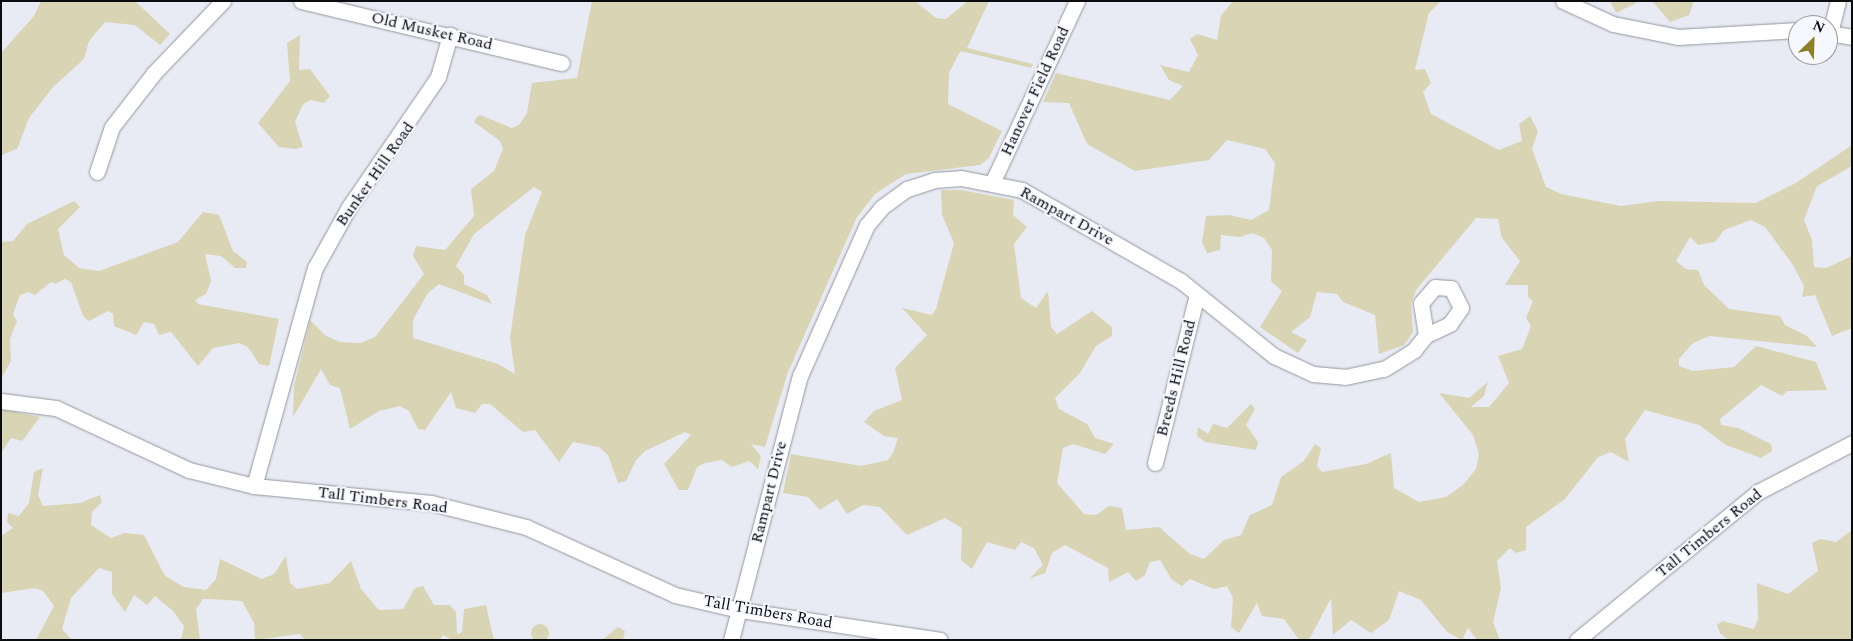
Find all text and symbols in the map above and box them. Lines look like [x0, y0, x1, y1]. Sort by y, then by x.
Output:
street label: Old Musket Road [369, 8, 495, 54]
north arrow [1788, 15, 1838, 65]
text: N [1809, 15, 1828, 39]
street label: Hanover Field Road [997, 23, 1073, 159]
street label: Bunker Hill Road [332, 118, 418, 230]
street label: Rampart Drive [1017, 182, 1117, 250]
street label: Breeds Hill Road [1152, 318, 1200, 438]
street label: Rampart Drive [747, 439, 791, 545]
street label: Tall Timbers Road [317, 483, 449, 517]
street label: Tall Timbers Road [1652, 484, 1766, 582]
street label: Tall Timbers Road [702, 591, 834, 633]

